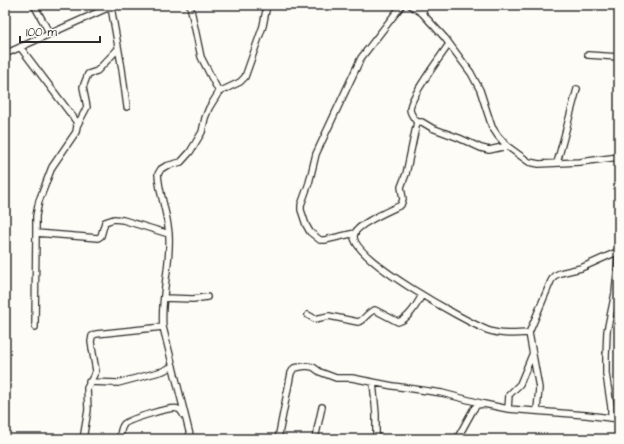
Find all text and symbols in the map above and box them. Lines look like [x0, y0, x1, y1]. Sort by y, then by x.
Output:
scale bar [20, 18, 100, 44]
text: 100 m [26, 24, 57, 41]

